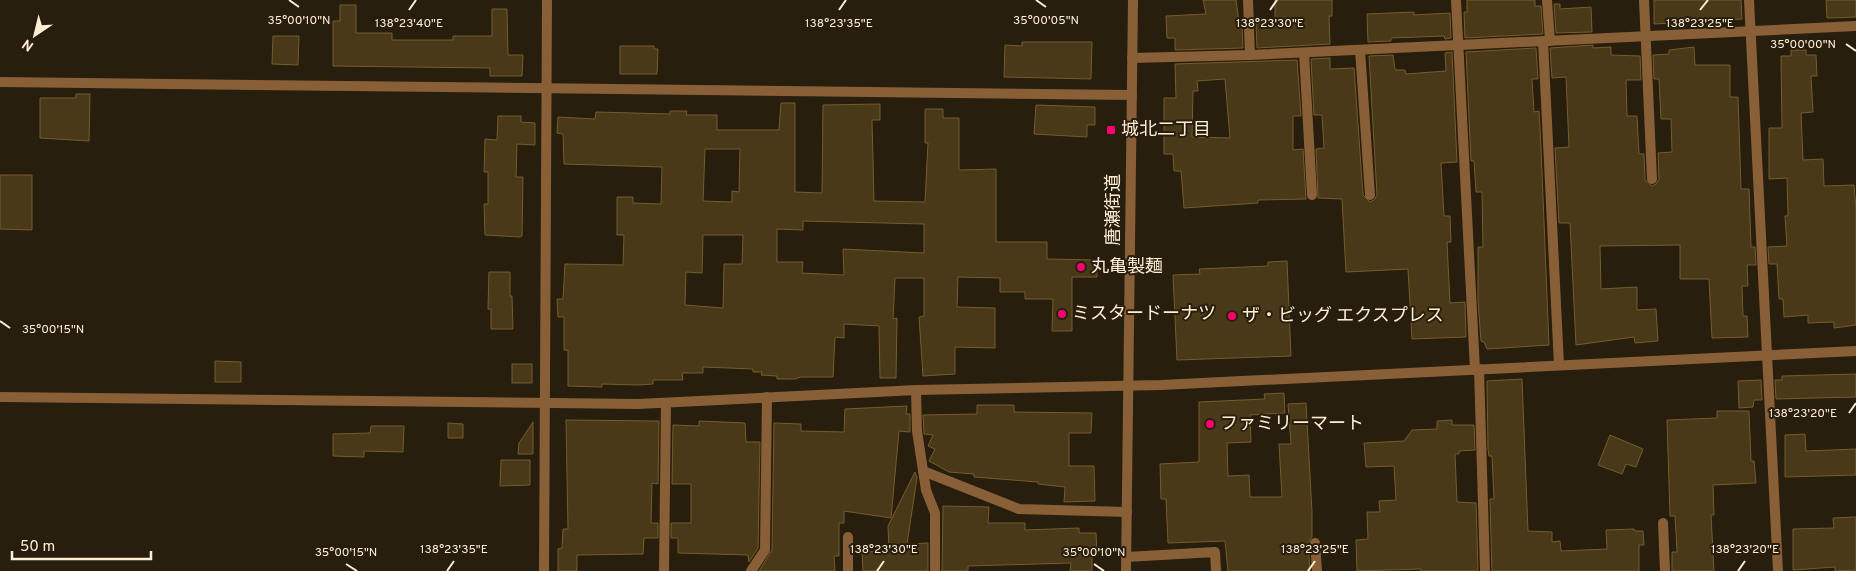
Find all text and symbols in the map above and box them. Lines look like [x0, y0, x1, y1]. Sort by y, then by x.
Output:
north arrow [10, 10, 60, 60]
text: 35°00'10"N [268, 13, 330, 29]
text: 35°00'05"N [1013, 13, 1079, 29]
text: 138°23'40"E [375, 16, 443, 32]
text: 138°23'35"E [805, 16, 873, 32]
text: 138°23'30"E [1236, 16, 1304, 32]
text: 138°23'25"E [1666, 16, 1734, 32]
text: N [19, 35, 37, 54]
text: 35°00'00"N [1770, 37, 1836, 53]
place label: 城北二丁目 [1121, 119, 1211, 142]
marker: 城北二丁目 [1105, 124, 1117, 136]
street label: 唐瀬街道 [1103, 174, 1126, 246]
place label: 丸亀製麺 [1091, 256, 1163, 279]
marker: 丸亀製麺 [1075, 261, 1087, 273]
place label: ミスタードーナツ [1072, 303, 1216, 326]
place label: ザ・ビッグ エクスプレス [1242, 305, 1444, 328]
marker: ミスタードーナツ [1056, 308, 1068, 320]
marker: ザ・ビッグ エクスプレス [1226, 310, 1238, 322]
text: 35°00'15"N [22, 322, 84, 338]
text: 138°23'20"E [1769, 406, 1837, 422]
place label: ファミリーマート [1220, 413, 1364, 436]
marker: ファミリーマート [1204, 418, 1216, 430]
scale bar [12, 528, 151, 560]
text: 50 m [20, 538, 55, 557]
text: 138°23'35"E [420, 542, 488, 558]
text: 138°23'30"E [850, 542, 918, 558]
text: 138°23'25"E [1281, 542, 1349, 558]
text: 138°23'20"E [1711, 542, 1779, 558]
text: 35°00'15"N [315, 545, 377, 561]
text: 35°00'10"N [1063, 545, 1125, 561]

